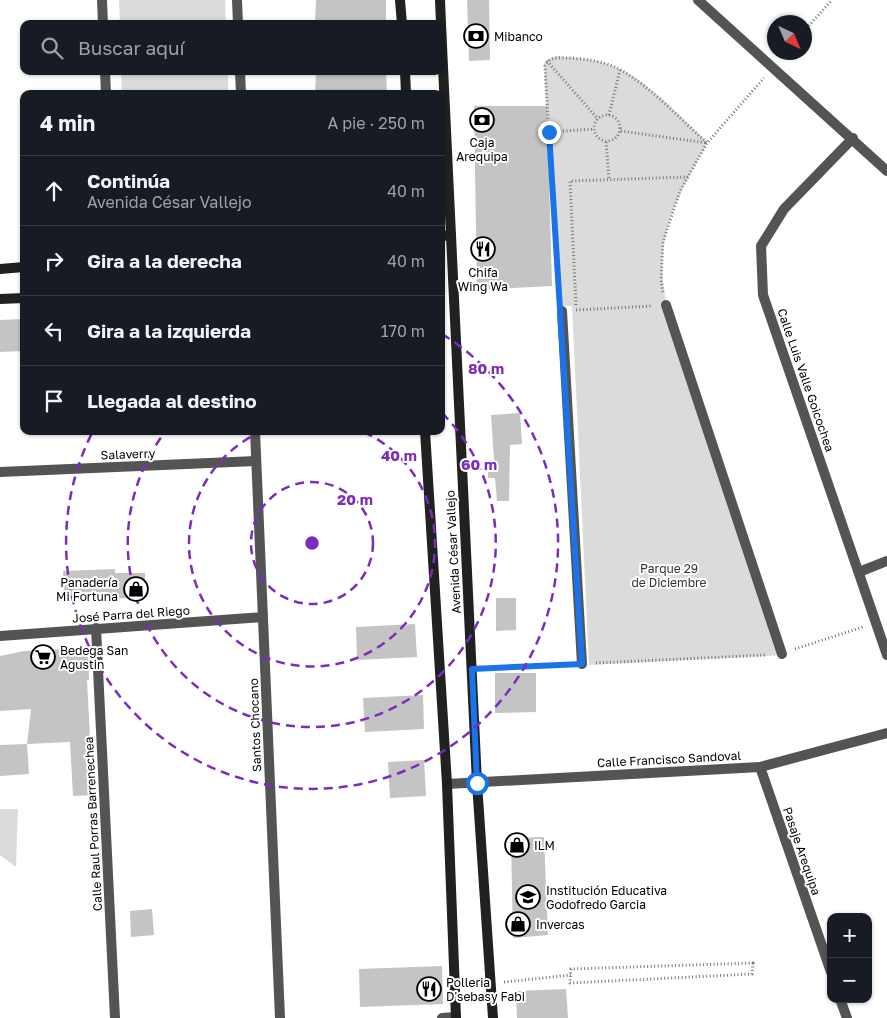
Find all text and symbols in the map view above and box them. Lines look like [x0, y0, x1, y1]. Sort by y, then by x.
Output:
north arrow [767, 15, 812, 60]
search box [20, 20, 445, 75]
bank icon: Mibanco [463, 23, 489, 49]
place label: Mibanco [494, 29, 543, 44]
icon: search [38, 34, 66, 62]
text: Buscar aquí [78, 36, 185, 59]
bank icon: Caja Arequipa [469, 107, 495, 133]
text: 4 min [40, 110, 95, 136]
text: A pie · 250 m [327, 113, 425, 133]
route end [538, 121, 561, 144]
place label: Caja Arequipa [456, 135, 508, 164]
text: Continúa [87, 169, 170, 192]
icon: ahead [40, 177, 68, 205]
text: 40 m [387, 181, 425, 201]
text: Avenida César Vallejo [87, 192, 252, 212]
restaurant icon: Chifa Wing Wa [470, 236, 496, 262]
icon: right [40, 247, 68, 275]
text: Gira a la derecha [87, 249, 242, 272]
text: 40 m [387, 251, 425, 271]
place label: Chifa Wing Wa [458, 265, 508, 294]
street label: Calle Luis Valle Goicochea [774, 306, 838, 454]
icon: left [40, 317, 68, 345]
text: Gira a la izquierda [87, 319, 251, 342]
text: 170 m [381, 321, 425, 341]
text: 80 m [468, 359, 504, 377]
icon: arrive [40, 387, 68, 415]
text: Llegada al destino [87, 389, 257, 412]
street label: Salaverry [100, 446, 156, 462]
text: 40 m [381, 446, 417, 464]
text: 60 m [461, 455, 497, 473]
text: 20 m [337, 490, 373, 508]
street label: Avenida César Vallejo [442, 490, 464, 614]
centre of rings [303, 534, 321, 552]
park label: Parque 29 de Diciembre [631, 561, 707, 590]
place label: Panadería Mi Fortuna [56, 575, 118, 604]
shop icon: Panadería Mi Fortuna [123, 576, 149, 602]
street label: José Parra del Riego [72, 602, 190, 626]
place label: Bedega San Agustin [60, 643, 128, 672]
supermarket icon: Bedega San Agustin [30, 644, 56, 670]
street label: Santos Chocano [246, 678, 264, 772]
street label: Calle Raul Porras Barrenechea [81, 736, 105, 912]
street label: Calle Francisco Sandoval [597, 748, 742, 770]
route start [466, 772, 489, 795]
street label: Pasaje Arequipa [780, 805, 824, 897]
shop icon: ILM [504, 832, 530, 858]
place label: ILM [534, 838, 555, 853]
place label: Institución Educativa Godofredo Garcia [546, 883, 667, 912]
school or university icon: Institución Educativa Godofredo Garcia [515, 884, 541, 910]
shop icon: Invercas [505, 911, 531, 937]
map controls [827, 913, 872, 1003]
button: + [827, 913, 872, 958]
place label: Invercas [536, 917, 585, 932]
button: − [827, 958, 872, 1003]
place label: Polleria D'sebasy Fabi [446, 975, 525, 1004]
restaurant icon: Polleria D'sebasy Fabi [416, 976, 442, 1002]

